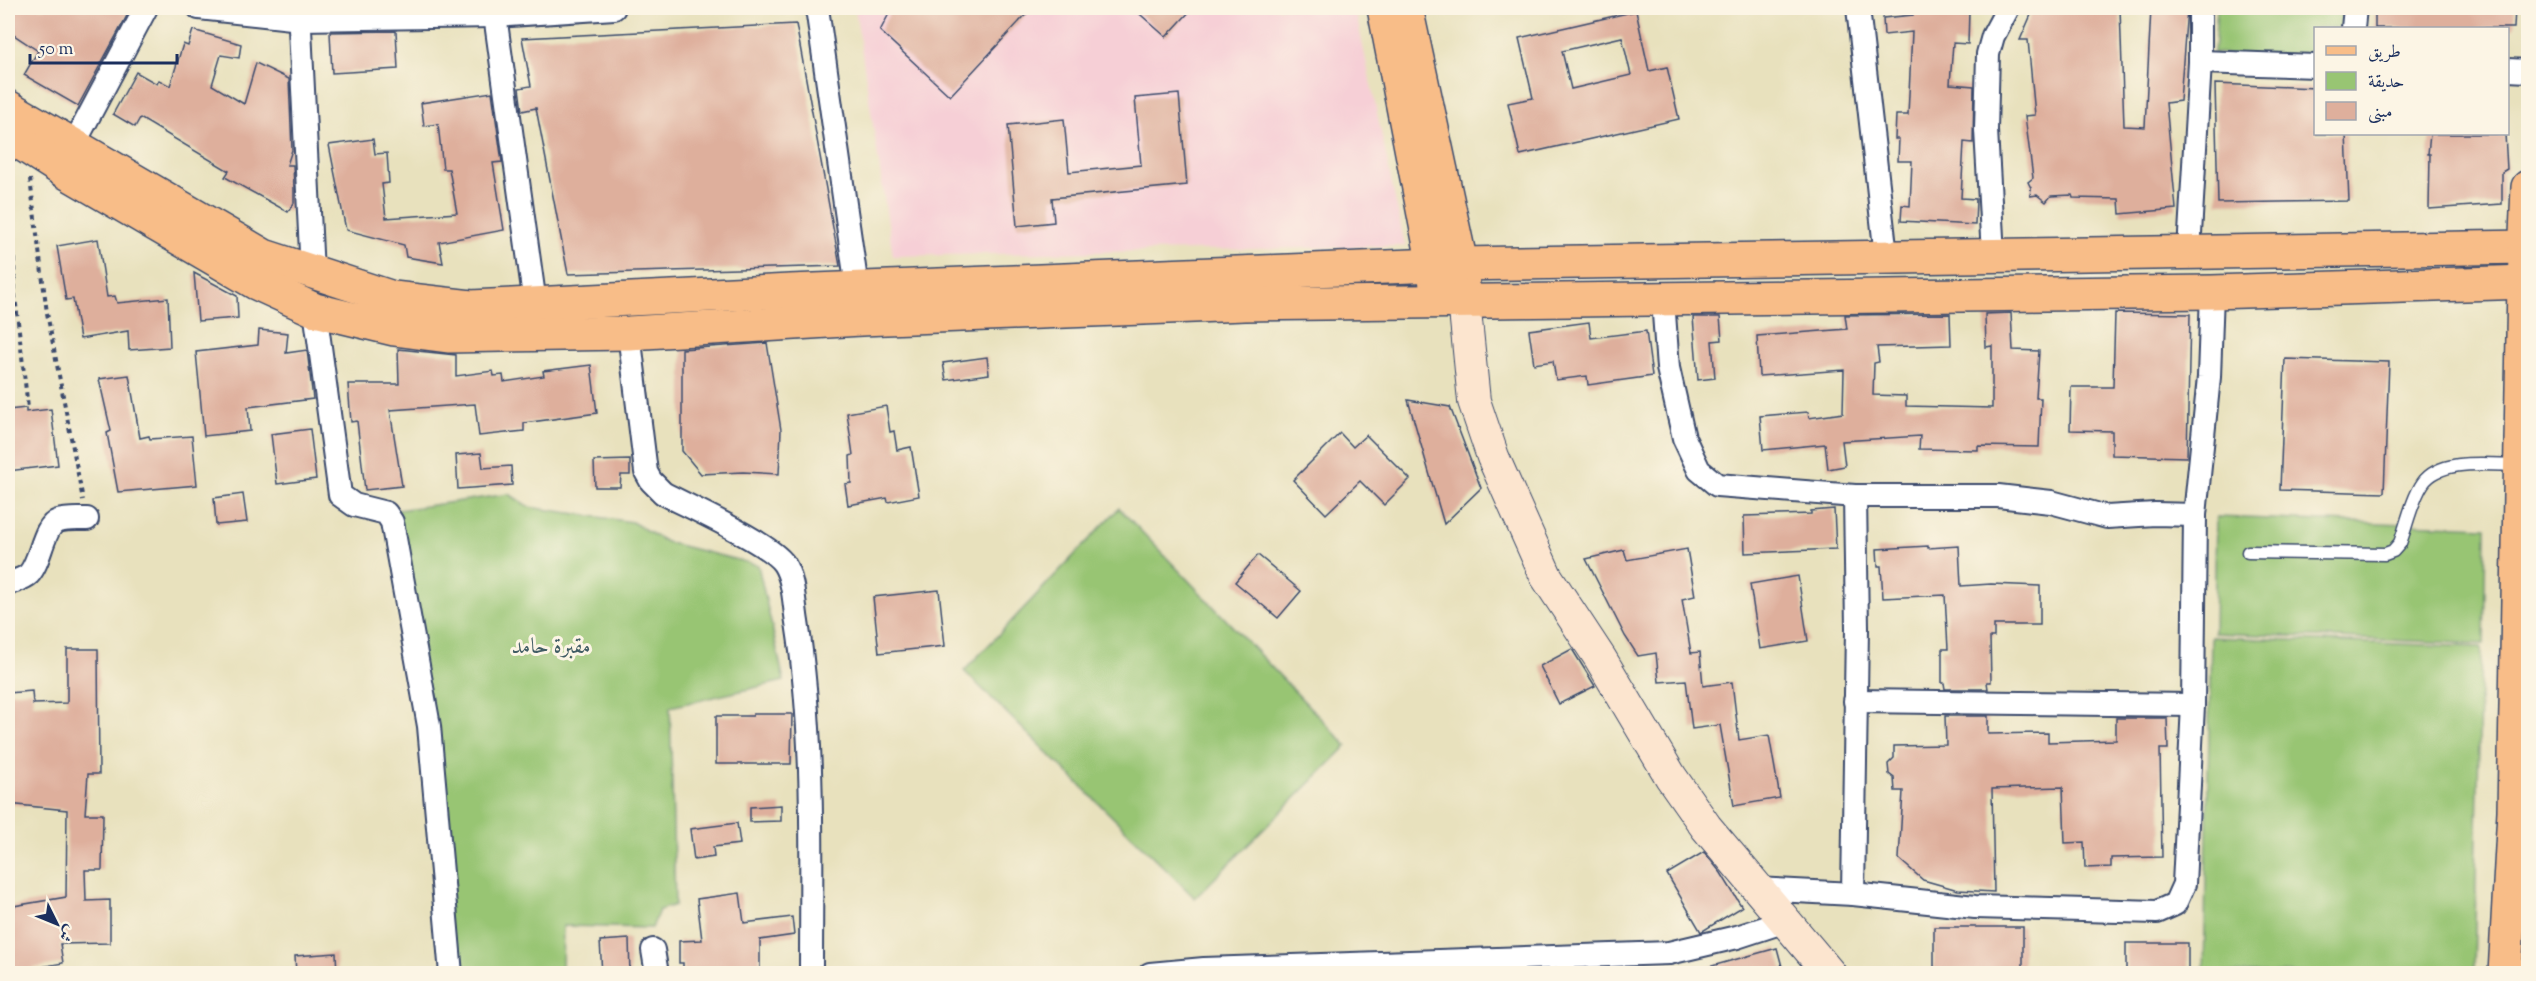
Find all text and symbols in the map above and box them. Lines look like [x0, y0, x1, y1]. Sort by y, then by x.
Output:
scale bar [30, 27, 177, 65]
legend [2314, 27, 2509, 135]
text: 50 m [38, 37, 74, 63]
text: طريق [2368, 40, 2401, 66]
text: حديقة [2368, 70, 2404, 96]
text: مبنى [2368, 100, 2393, 126]
park label: مقبرة حامد [511, 632, 591, 664]
north arrow [27, 894, 87, 954]
text: ش [52, 919, 80, 946]

